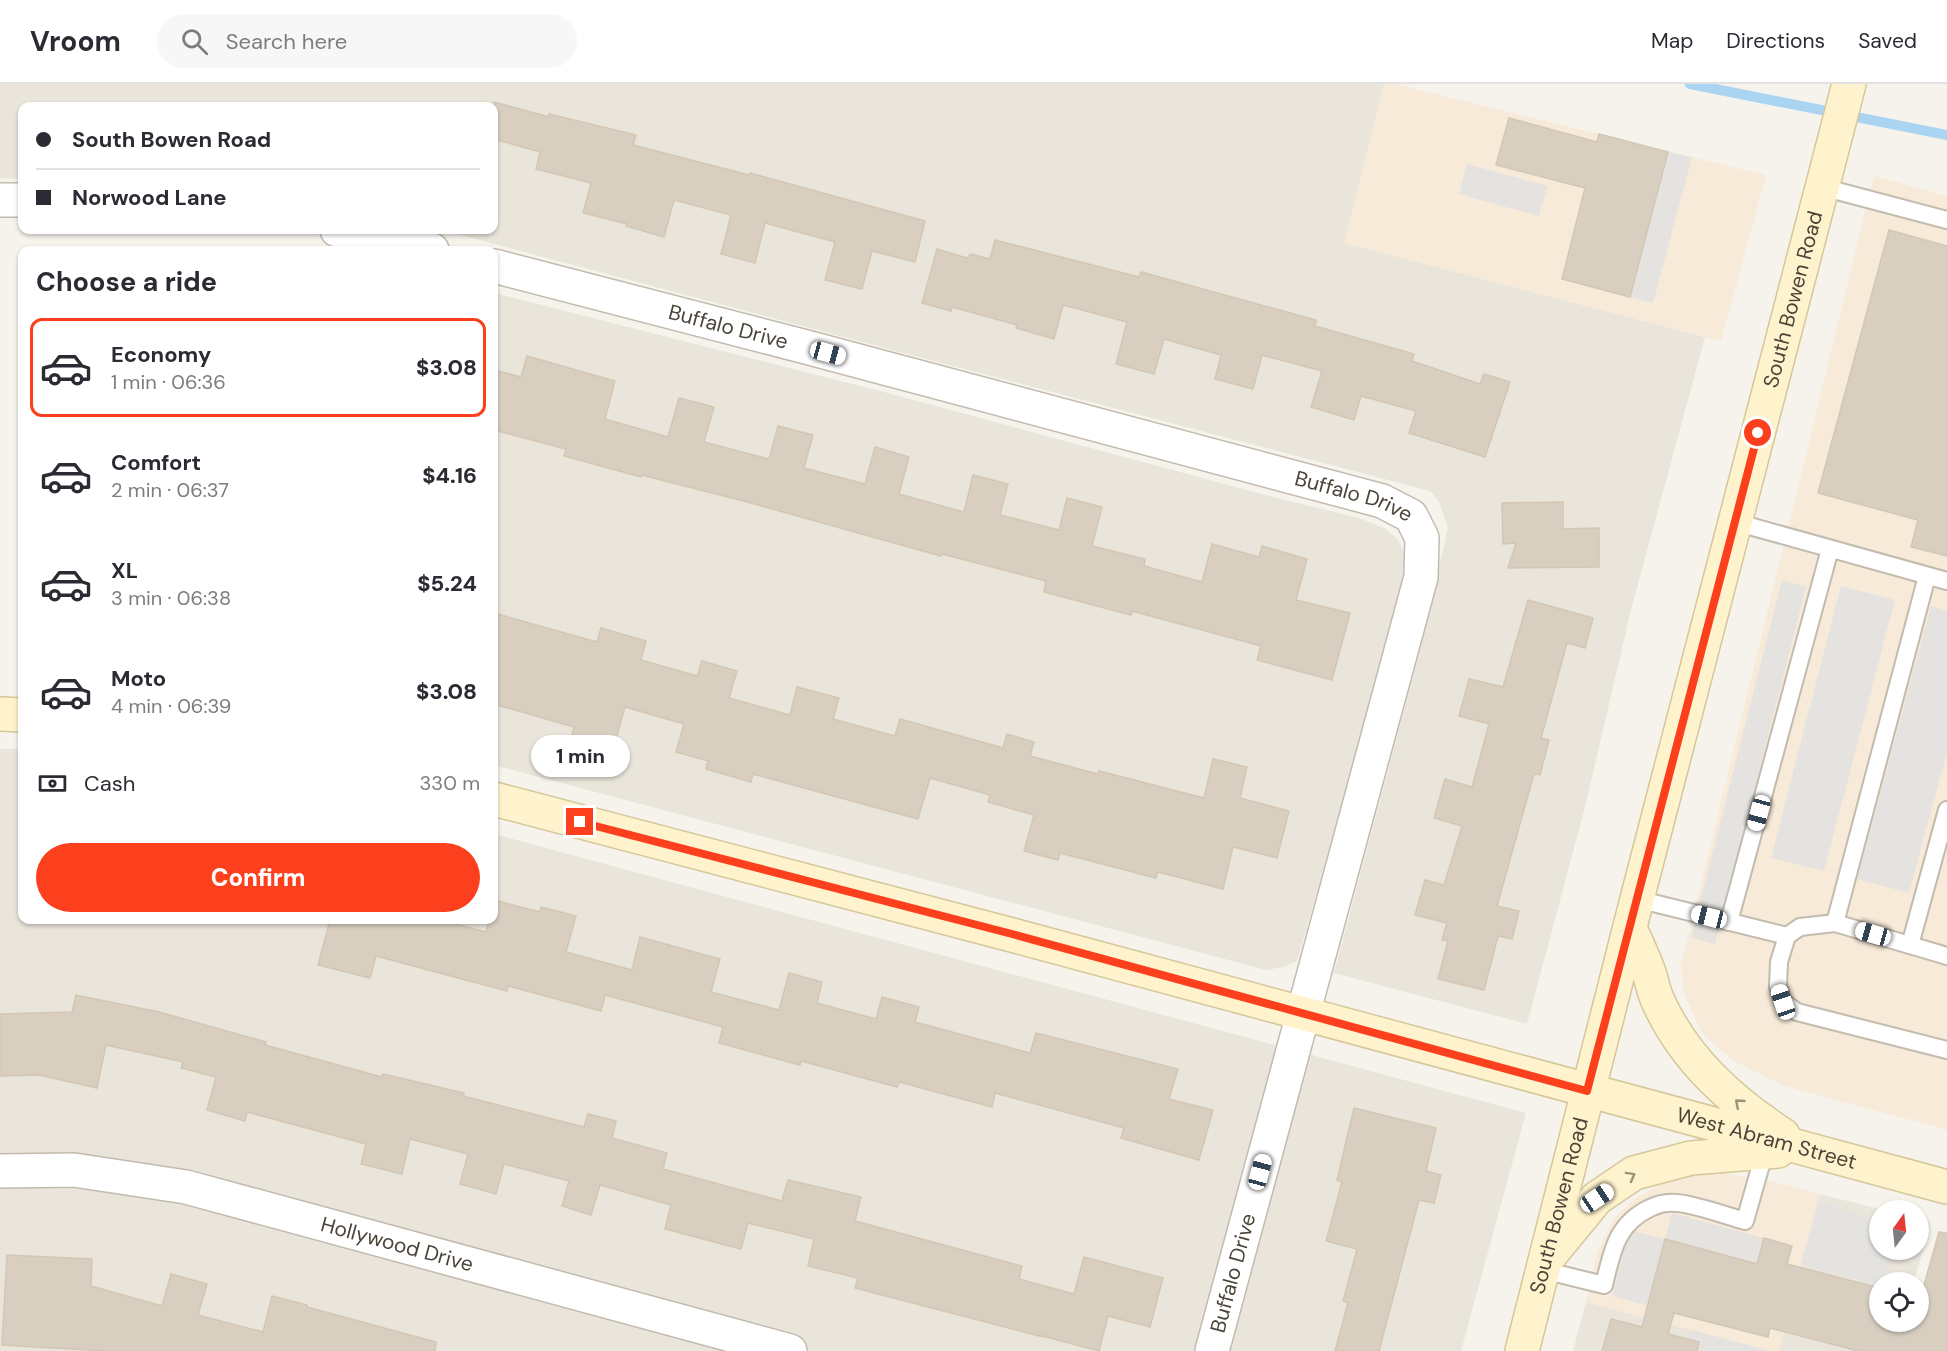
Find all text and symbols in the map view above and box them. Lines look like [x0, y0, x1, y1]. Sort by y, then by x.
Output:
search box [157, 14, 577, 68]
text: Vroom [30, 23, 121, 60]
icon: search [178, 25, 211, 58]
text: Search here [226, 27, 347, 56]
text: Map [1651, 27, 1693, 55]
text: Directions [1726, 27, 1825, 55]
text: Saved [1858, 27, 1917, 55]
text: South Bowen Road [72, 125, 271, 154]
text: Norwood Lane [72, 183, 227, 212]
street label: South Bowen Road [1757, 208, 1829, 391]
text: Choose a ride [36, 264, 217, 299]
street label: Buffalo Drive [665, 298, 791, 356]
text: Economy [111, 340, 211, 369]
car [808, 340, 848, 366]
icon: car [39, 341, 93, 395]
text: $3.08 [416, 353, 477, 382]
text: 1 min · 06:36 [111, 369, 226, 395]
route start [1744, 419, 1771, 446]
text: Comfort [111, 448, 201, 477]
icon: car [39, 449, 93, 503]
text: $4.16 [422, 461, 477, 490]
street label: Buffalo Drive [1292, 464, 1418, 528]
text: 2 min · 06:37 [111, 477, 229, 503]
text: XL [111, 556, 138, 585]
icon: car [39, 557, 93, 611]
text: $5.24 [417, 569, 477, 598]
text: 3 min · 06:38 [111, 585, 231, 611]
text: Moto [111, 664, 166, 693]
icon: car [39, 665, 93, 719]
text: $3.08 [416, 677, 477, 706]
text: 4 min · 06:39 [111, 693, 231, 719]
callout: 1 min [530, 735, 630, 777]
text: 1 min [556, 743, 605, 769]
icon: cash [36, 767, 69, 800]
text: Cash [84, 769, 135, 798]
text: 330 m [420, 770, 480, 796]
car [1746, 793, 1772, 833]
route end [566, 808, 593, 835]
button: Confirm [36, 843, 480, 912]
car [1689, 904, 1729, 930]
car [1853, 920, 1893, 948]
car [1769, 982, 1797, 1022]
one-way arrow [1735, 1100, 1746, 1111]
street label: West Abram Street [1673, 1101, 1860, 1176]
street label: South Bowen Road [1523, 1114, 1595, 1297]
car [1247, 1152, 1273, 1192]
one-way arrow [1625, 1172, 1635, 1183]
car [1577, 1180, 1617, 1216]
north arrow [1869, 1200, 1929, 1260]
map controls [1869, 1200, 1929, 1332]
street label: Hollywood Drive [318, 1210, 477, 1278]
street label: Buffalo Drive [1204, 1210, 1262, 1336]
button: locate [1869, 1272, 1929, 1332]

